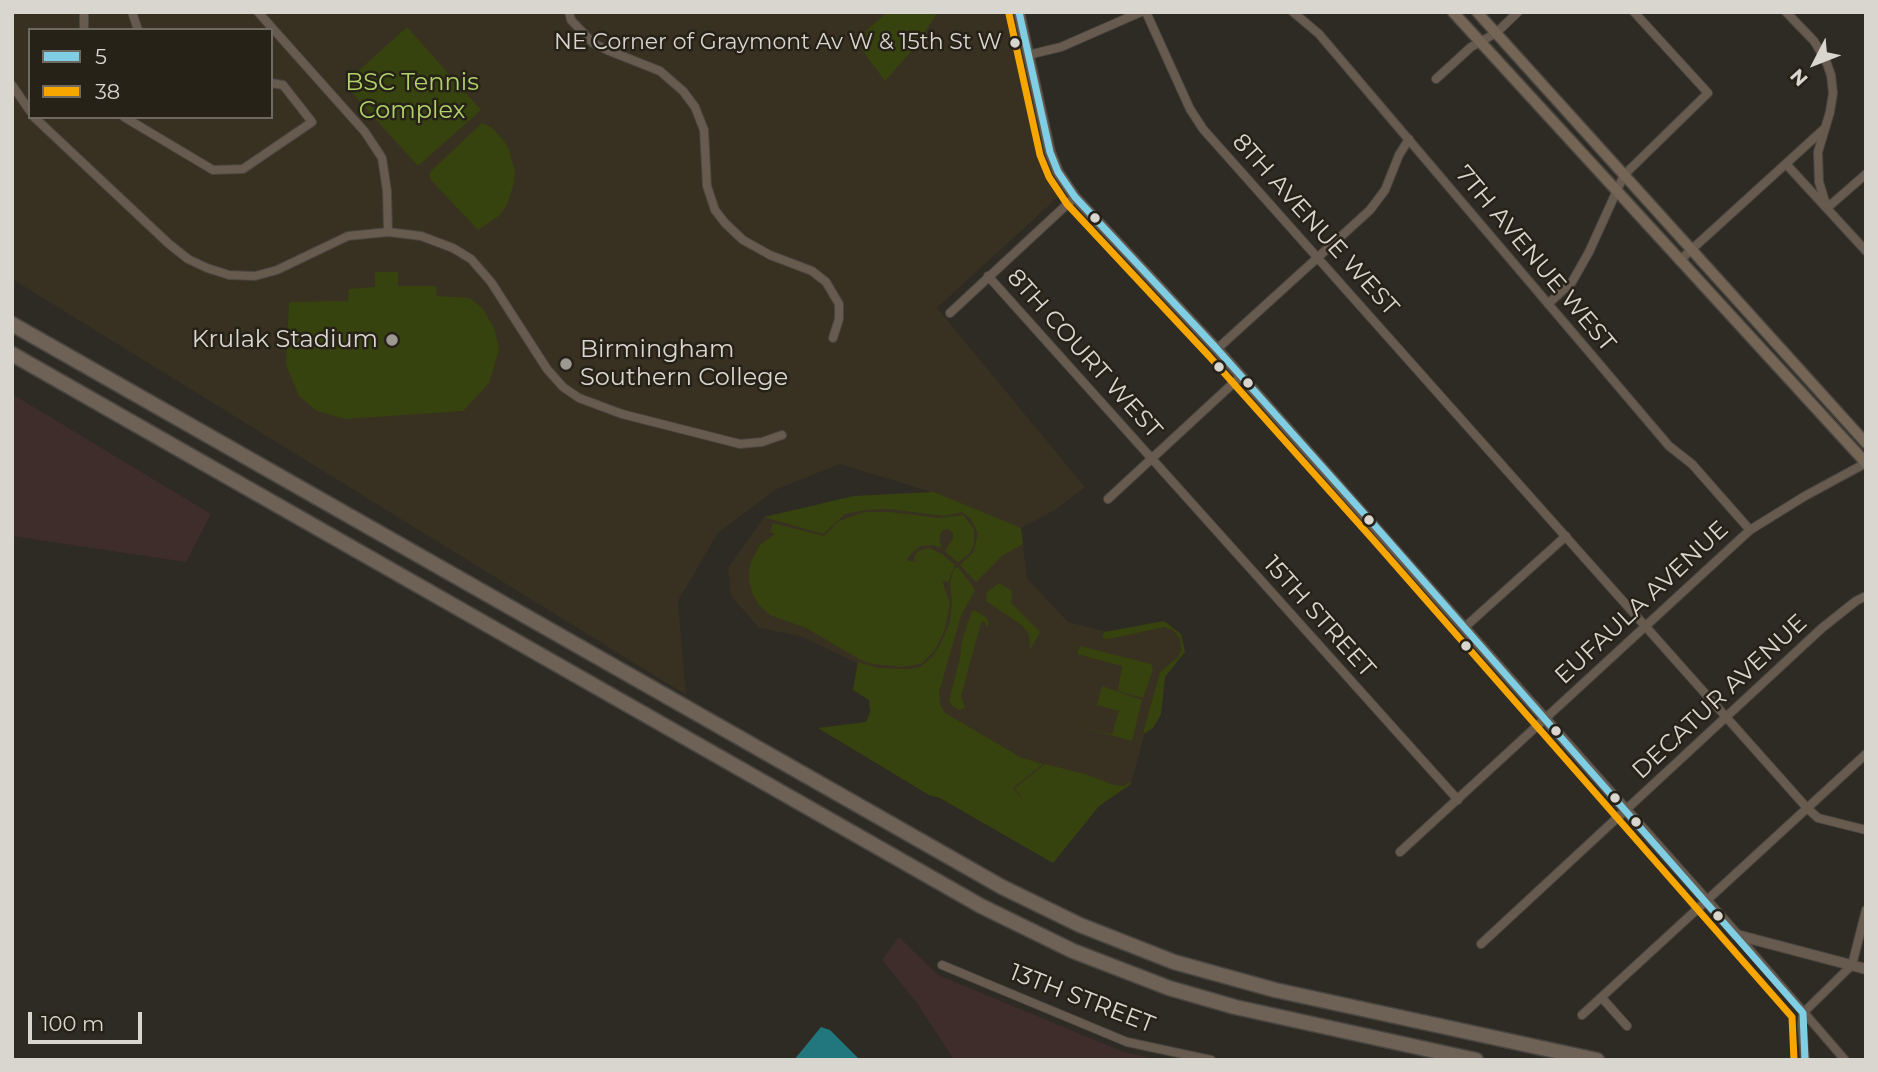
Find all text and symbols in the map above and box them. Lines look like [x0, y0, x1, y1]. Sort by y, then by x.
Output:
legend [28, 28, 273, 119]
north arrow [1780, 28, 1850, 98]
place label: NE Corner of Graymont Av W & 15th St W [554, 30, 1002, 56]
marker: NE Corner of Graymont Av W & 15th St W [1008, 36, 1022, 50]
text: 5 [95, 44, 107, 69]
text: N [1785, 64, 1813, 91]
park label: BSC Tennis Complex [345, 69, 479, 125]
text: 38 [95, 79, 120, 104]
street label: 8TH AVENUE WEST [1226, 128, 1404, 322]
street label: 7TH AVENUE WEST [1449, 160, 1621, 358]
unlabelled marker [1088, 211, 1102, 225]
street label: 8TH COURT WEST [1000, 263, 1168, 445]
place label: Krulak Stadium [192, 326, 378, 354]
marker: Krulak Stadium [384, 332, 400, 348]
place label: Birmingham Southern College [580, 336, 788, 392]
marker: Birmingham Southern College [558, 356, 574, 372]
unlabelled marker [1212, 360, 1226, 374]
unlabelled marker [1241, 376, 1255, 390]
unlabelled marker [1362, 513, 1376, 527]
street label: EUFAULA AVENUE [1549, 515, 1735, 691]
street label: 15TH STREET [1257, 550, 1381, 684]
street label: DECATUR AVENUE [1627, 609, 1813, 785]
unlabelled marker [1459, 639, 1473, 653]
unlabelled marker [1549, 724, 1563, 738]
unlabelled marker [1608, 791, 1622, 805]
unlabelled marker [1629, 815, 1643, 829]
unlabelled marker [1711, 909, 1725, 923]
street label: 13TH STREET [1005, 958, 1159, 1040]
scale bar [32, 998, 145, 1042]
text: 100 m [41, 1011, 104, 1036]

